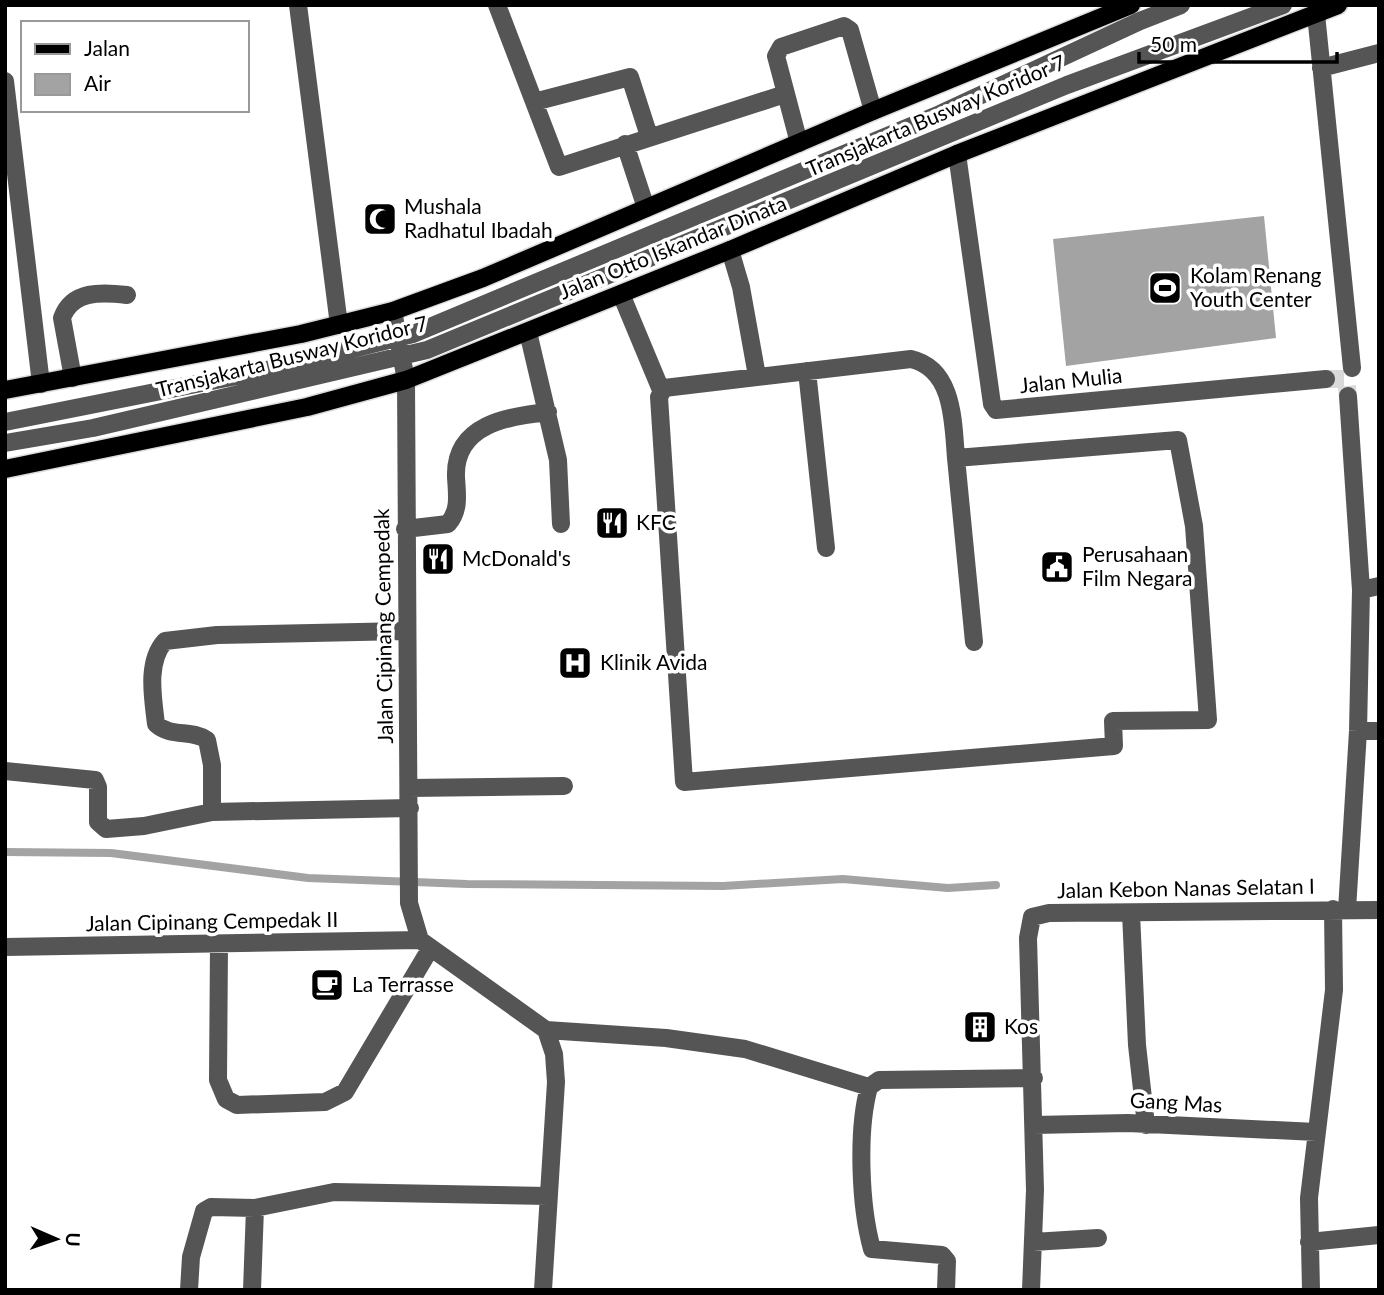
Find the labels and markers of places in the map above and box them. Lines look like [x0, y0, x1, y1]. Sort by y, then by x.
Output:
place label: Mushala Radhatul Ibadah [404, 193, 553, 242]
mosque icon: Mushala Radhatul Ibadah [361, 200, 399, 238]
place label: Kolam Renang Youth Center [1190, 262, 1321, 311]
sports icon: Kolam Renang Youth Center [1146, 269, 1184, 307]
restaurant icon: KFC [593, 504, 631, 542]
place label: KFC [636, 509, 676, 534]
restaurant icon: McDonald's [419, 540, 457, 578]
place label: Perusahaan Film Negara [1082, 541, 1193, 590]
place label: McDonald's [462, 545, 571, 570]
public building icon: Perusahaan Film Negara [1038, 548, 1076, 586]
hospital icon: Klinik Avida [556, 644, 594, 682]
place label: Klinik Avida [600, 649, 707, 674]
cafe icon: La Terrasse [308, 966, 346, 1004]
place label: La Terrasse [352, 971, 454, 996]
building icon: Kos [961, 1008, 999, 1046]
place label: Kos [1004, 1013, 1038, 1038]

